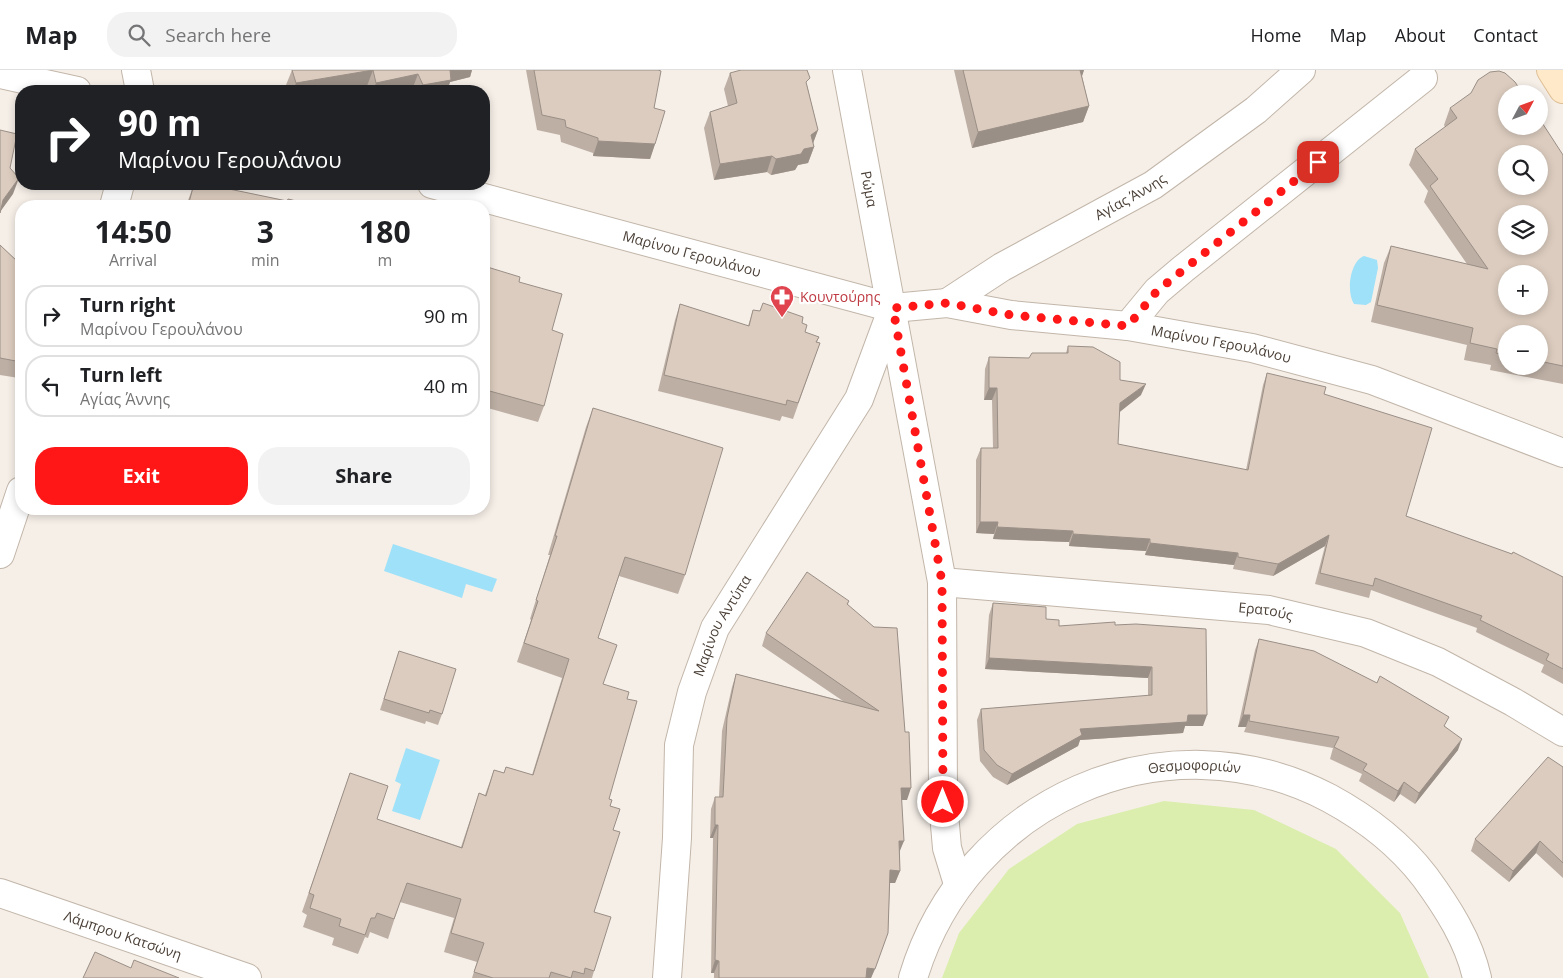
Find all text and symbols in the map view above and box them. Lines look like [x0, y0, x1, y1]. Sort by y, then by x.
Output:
search box [107, 12, 457, 57]
text: Map [25, 18, 77, 51]
icon: search [125, 21, 153, 49]
text: Search here [165, 22, 271, 48]
text: Home [1251, 23, 1301, 47]
text: Map [1329, 23, 1367, 47]
text: About [1395, 23, 1445, 47]
text: Contact [1473, 23, 1538, 47]
north arrow [1498, 85, 1548, 135]
map controls [1498, 85, 1548, 375]
text: 90 m [118, 99, 201, 146]
icon: right [35, 105, 100, 170]
pin [1297, 141, 1339, 183]
text: Μαρίνου Γερουλάνου [118, 144, 342, 174]
button: search [1498, 145, 1548, 195]
icon: arrive [1304, 148, 1332, 176]
street label: Ρώμα [857, 169, 882, 209]
street label: Αγίας Άννης [1091, 169, 1170, 224]
button: layers [1498, 205, 1548, 255]
text: 14:50 [94, 211, 172, 252]
text: 3 [257, 211, 274, 252]
text: 180 [359, 211, 411, 252]
street label: Μαρίνου Γερουλάνου [621, 226, 763, 281]
text: Arrival [109, 249, 157, 271]
text: min [251, 249, 280, 271]
text: m [377, 249, 392, 271]
button: + [1498, 265, 1548, 315]
pharmacy icon: Κουντούρης [769, 284, 795, 318]
place label: Κουντούρης [800, 287, 881, 306]
text: Turn right [80, 292, 175, 318]
icon: right [37, 302, 65, 330]
text: 90 m [424, 303, 468, 329]
text: Μαρίνου Γερουλάνου [80, 318, 243, 340]
street label: Μαρίνου Γερουλάνου [1150, 320, 1293, 367]
button: − [1498, 325, 1548, 375]
text: Turn left [80, 362, 162, 388]
icon: left [37, 372, 65, 400]
text: 40 m [424, 373, 468, 399]
text: Αγίας Άννης [80, 388, 170, 410]
button: Exit [35, 447, 248, 505]
button: Share [258, 447, 470, 505]
street label: Μαρίνου Αντύπα [688, 571, 755, 679]
street label: Ερατούς [1238, 597, 1295, 624]
street label: Θεσμοφοριών [1146, 755, 1242, 778]
position arrow [916, 775, 968, 827]
street label: Λάμπρου Κατσώνη [62, 906, 184, 964]

